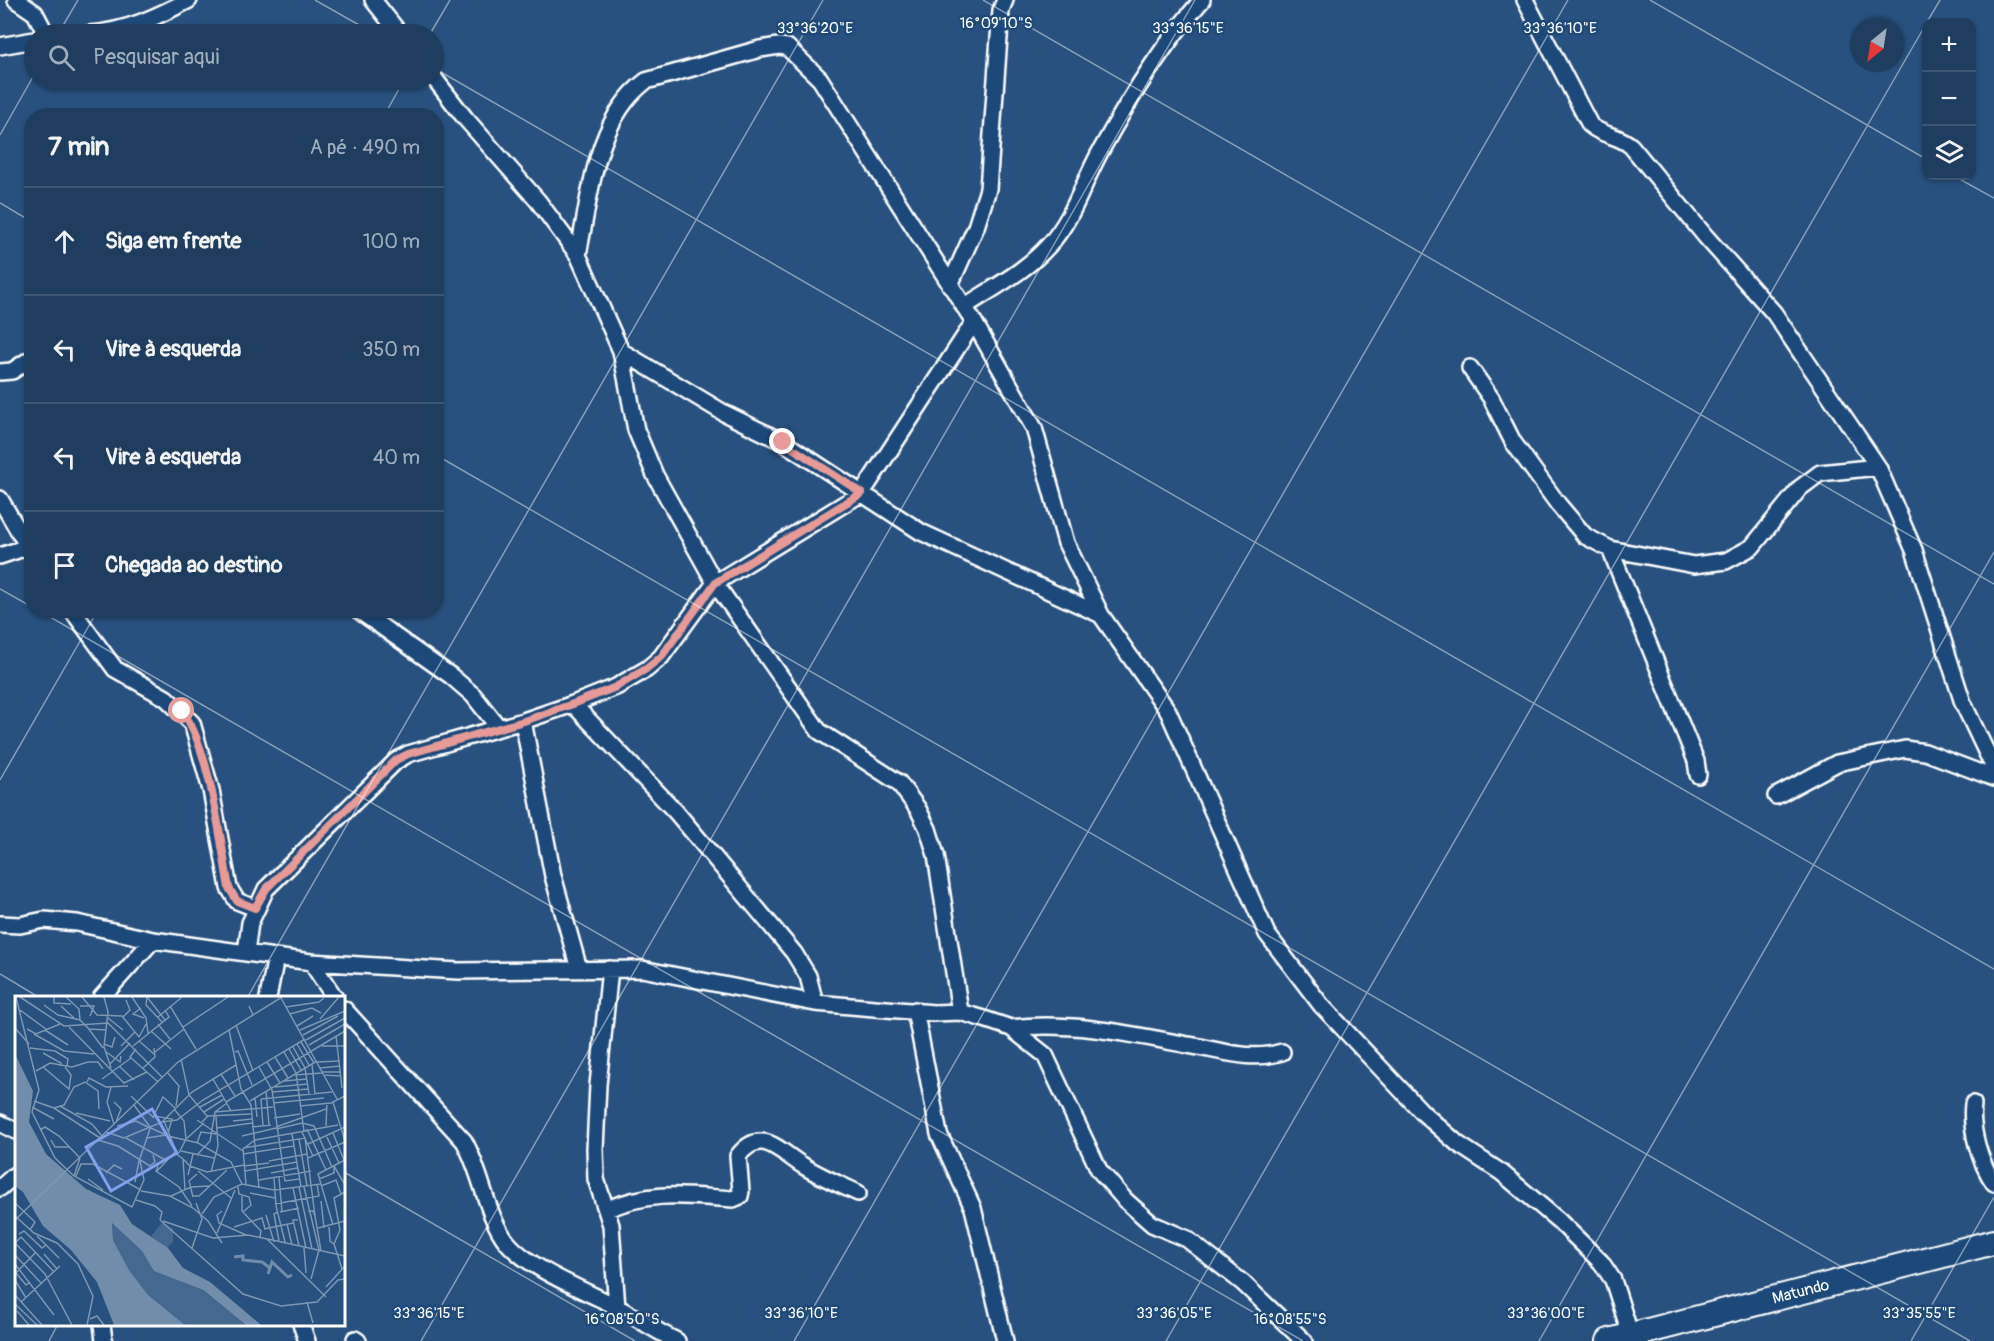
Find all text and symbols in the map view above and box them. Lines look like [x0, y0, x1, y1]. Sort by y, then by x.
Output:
text: 16°09'10"S [959, 14, 1033, 33]
north arrow [1850, 18, 1904, 72]
map controls [1922, 18, 1976, 180]
button: + [1922, 18, 1976, 72]
text: 33°36'20"E [777, 19, 853, 38]
text: 33°36'15"E [1152, 19, 1224, 38]
text: 33°36'10"E [1523, 19, 1597, 38]
search box [24, 24, 444, 90]
icon: search [45, 41, 78, 74]
text: Pesquisar aqui [93, 43, 219, 71]
button: − [1922, 72, 1976, 126]
button: layers [1922, 126, 1976, 180]
text: 7 min [48, 131, 110, 163]
text: A pé · 490 m [310, 135, 420, 160]
icon: ahead [48, 225, 81, 258]
text: Siga em frente [105, 227, 241, 255]
text: 100 m [363, 229, 420, 254]
icon: left [48, 333, 81, 366]
text: Vire à esquerda [105, 335, 241, 363]
text: 350 m [362, 337, 420, 362]
route end [769, 428, 795, 454]
icon: left [48, 441, 81, 474]
text: Vire à esquerda [105, 443, 241, 471]
text: 40 m [373, 445, 420, 470]
icon: arrive [48, 549, 81, 582]
text: Chegada ao destino [105, 551, 283, 579]
route start [168, 697, 194, 723]
inset map [15, 996, 345, 1326]
street label: Matundo [1770, 1275, 1832, 1309]
text: 33°36'15"E [393, 1304, 465, 1323]
text: 33°36'10"E [764, 1304, 838, 1323]
text: 33°36'05"E [1136, 1304, 1212, 1323]
text: 33°36'00"E [1507, 1304, 1585, 1323]
text: 33°35'55"E [1883, 1304, 1956, 1323]
text: 16°08'50"S [584, 1310, 660, 1329]
text: 16°08'55"S [1253, 1310, 1327, 1329]

